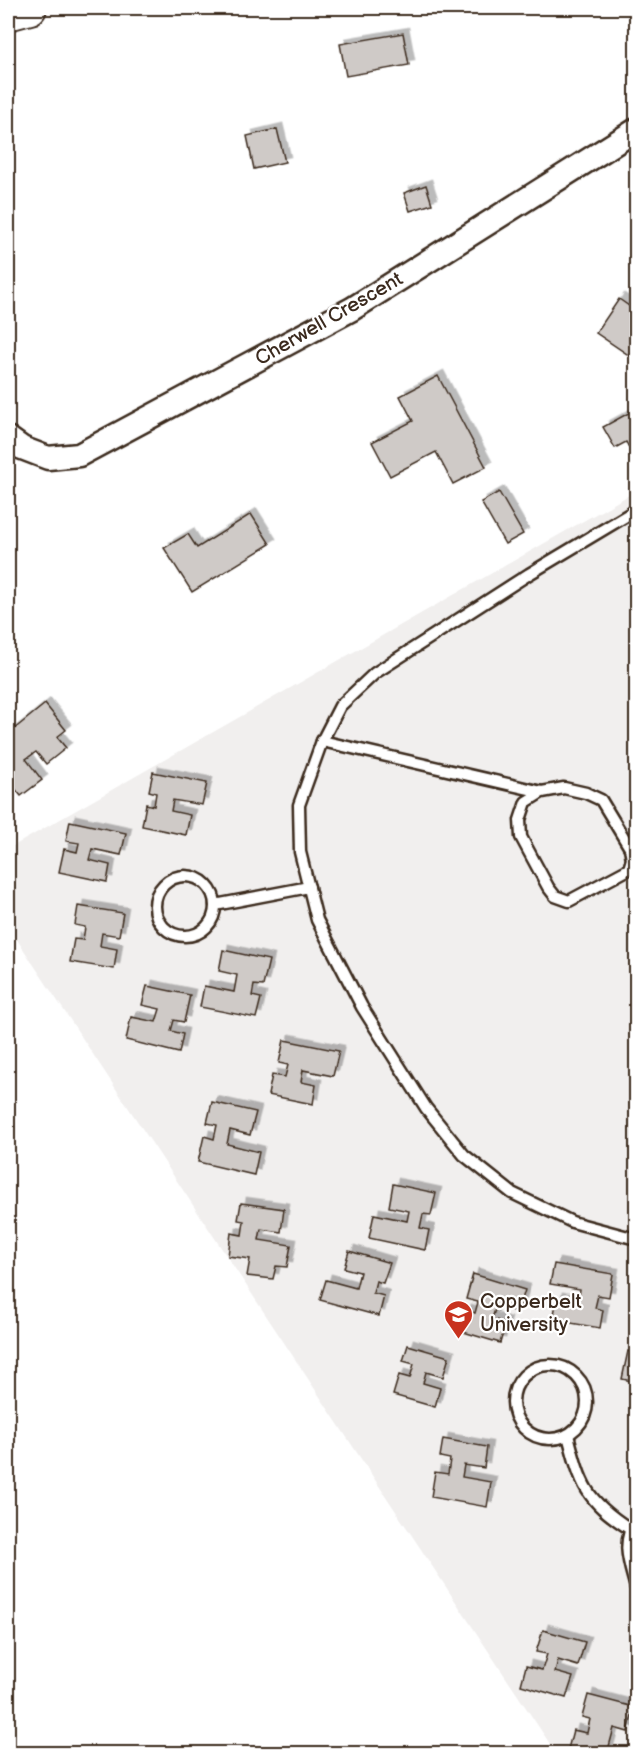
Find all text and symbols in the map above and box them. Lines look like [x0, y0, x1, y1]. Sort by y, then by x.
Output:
street label: Cherwell Crescent [251, 267, 407, 371]
place label: Copperbelt University [480, 1290, 582, 1337]
school or university icon: Copperbelt University [443, 1298, 475, 1340]

